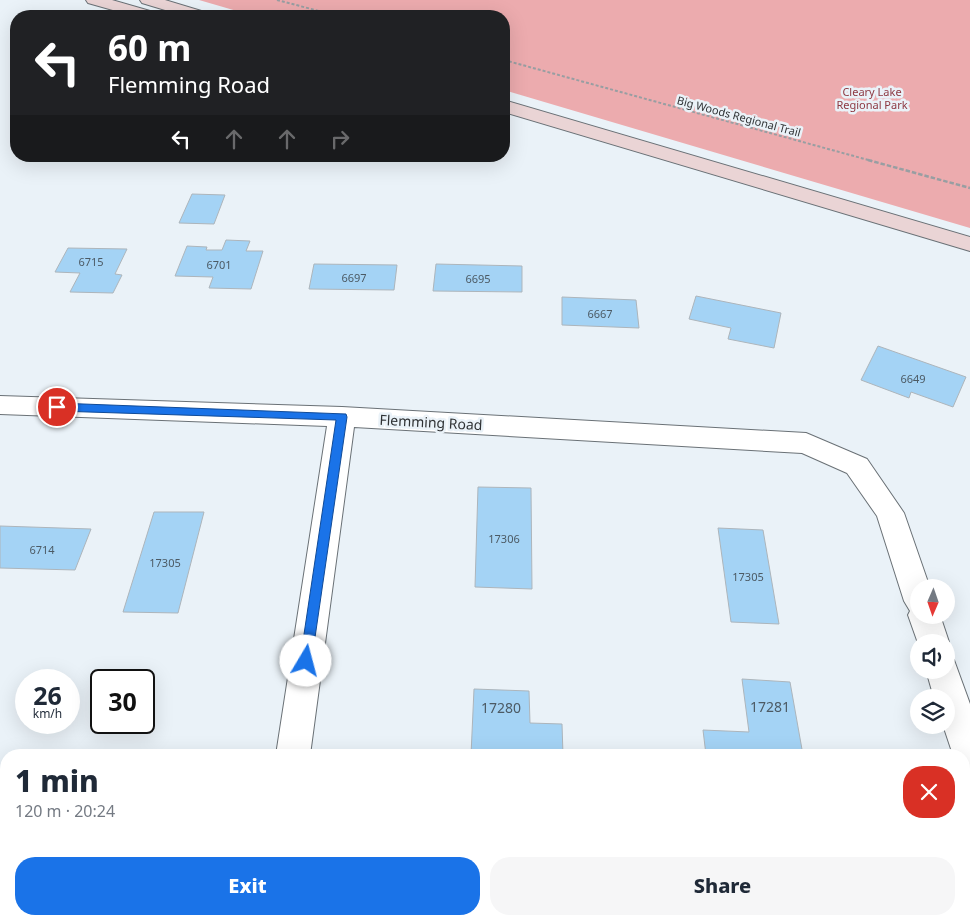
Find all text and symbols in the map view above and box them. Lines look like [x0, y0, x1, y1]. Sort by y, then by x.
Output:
text: 60 m [108, 24, 191, 71]
icon: left [25, 30, 90, 95]
text: Flemming Road [108, 69, 270, 99]
park label: Cleary Lake Regional Park [836, 84, 908, 112]
street label: Big Woods Regional Trail [675, 92, 803, 140]
icon: left [167, 125, 195, 153]
icon: ahead [220, 125, 248, 153]
icon: ahead [273, 125, 301, 153]
icon: right [326, 125, 354, 153]
house number: 6715 [78, 254, 104, 269]
house number: 6701 [206, 257, 232, 272]
house number: 6697 [341, 270, 367, 285]
house number: 6695 [465, 271, 491, 286]
house number: 6667 [587, 306, 613, 321]
house number: 6649 [900, 371, 926, 386]
pin [36, 386, 78, 428]
icon: arrive [43, 393, 71, 421]
street label: Flemming Road [379, 410, 483, 434]
house number: 17306 [488, 531, 520, 546]
house number: 6714 [29, 542, 55, 557]
house number: 17305 [149, 555, 181, 570]
house number: 17305 [732, 569, 764, 584]
north arrow [910, 579, 955, 624]
map controls [910, 579, 955, 734]
position arrow [279, 634, 331, 686]
button: sound [910, 634, 955, 679]
speed limit sign: 30 [90, 669, 155, 734]
text: 26 [33, 678, 62, 712]
button: layers [910, 689, 955, 734]
house number: 17281 [750, 697, 790, 716]
house number: 17280 [481, 698, 521, 717]
text: km/h [33, 705, 62, 722]
text: 1 min [15, 760, 99, 801]
button: close [903, 766, 955, 818]
text: 120 m · 20:24 [15, 800, 115, 822]
button: Exit [15, 857, 480, 915]
button: Share [490, 857, 955, 915]

